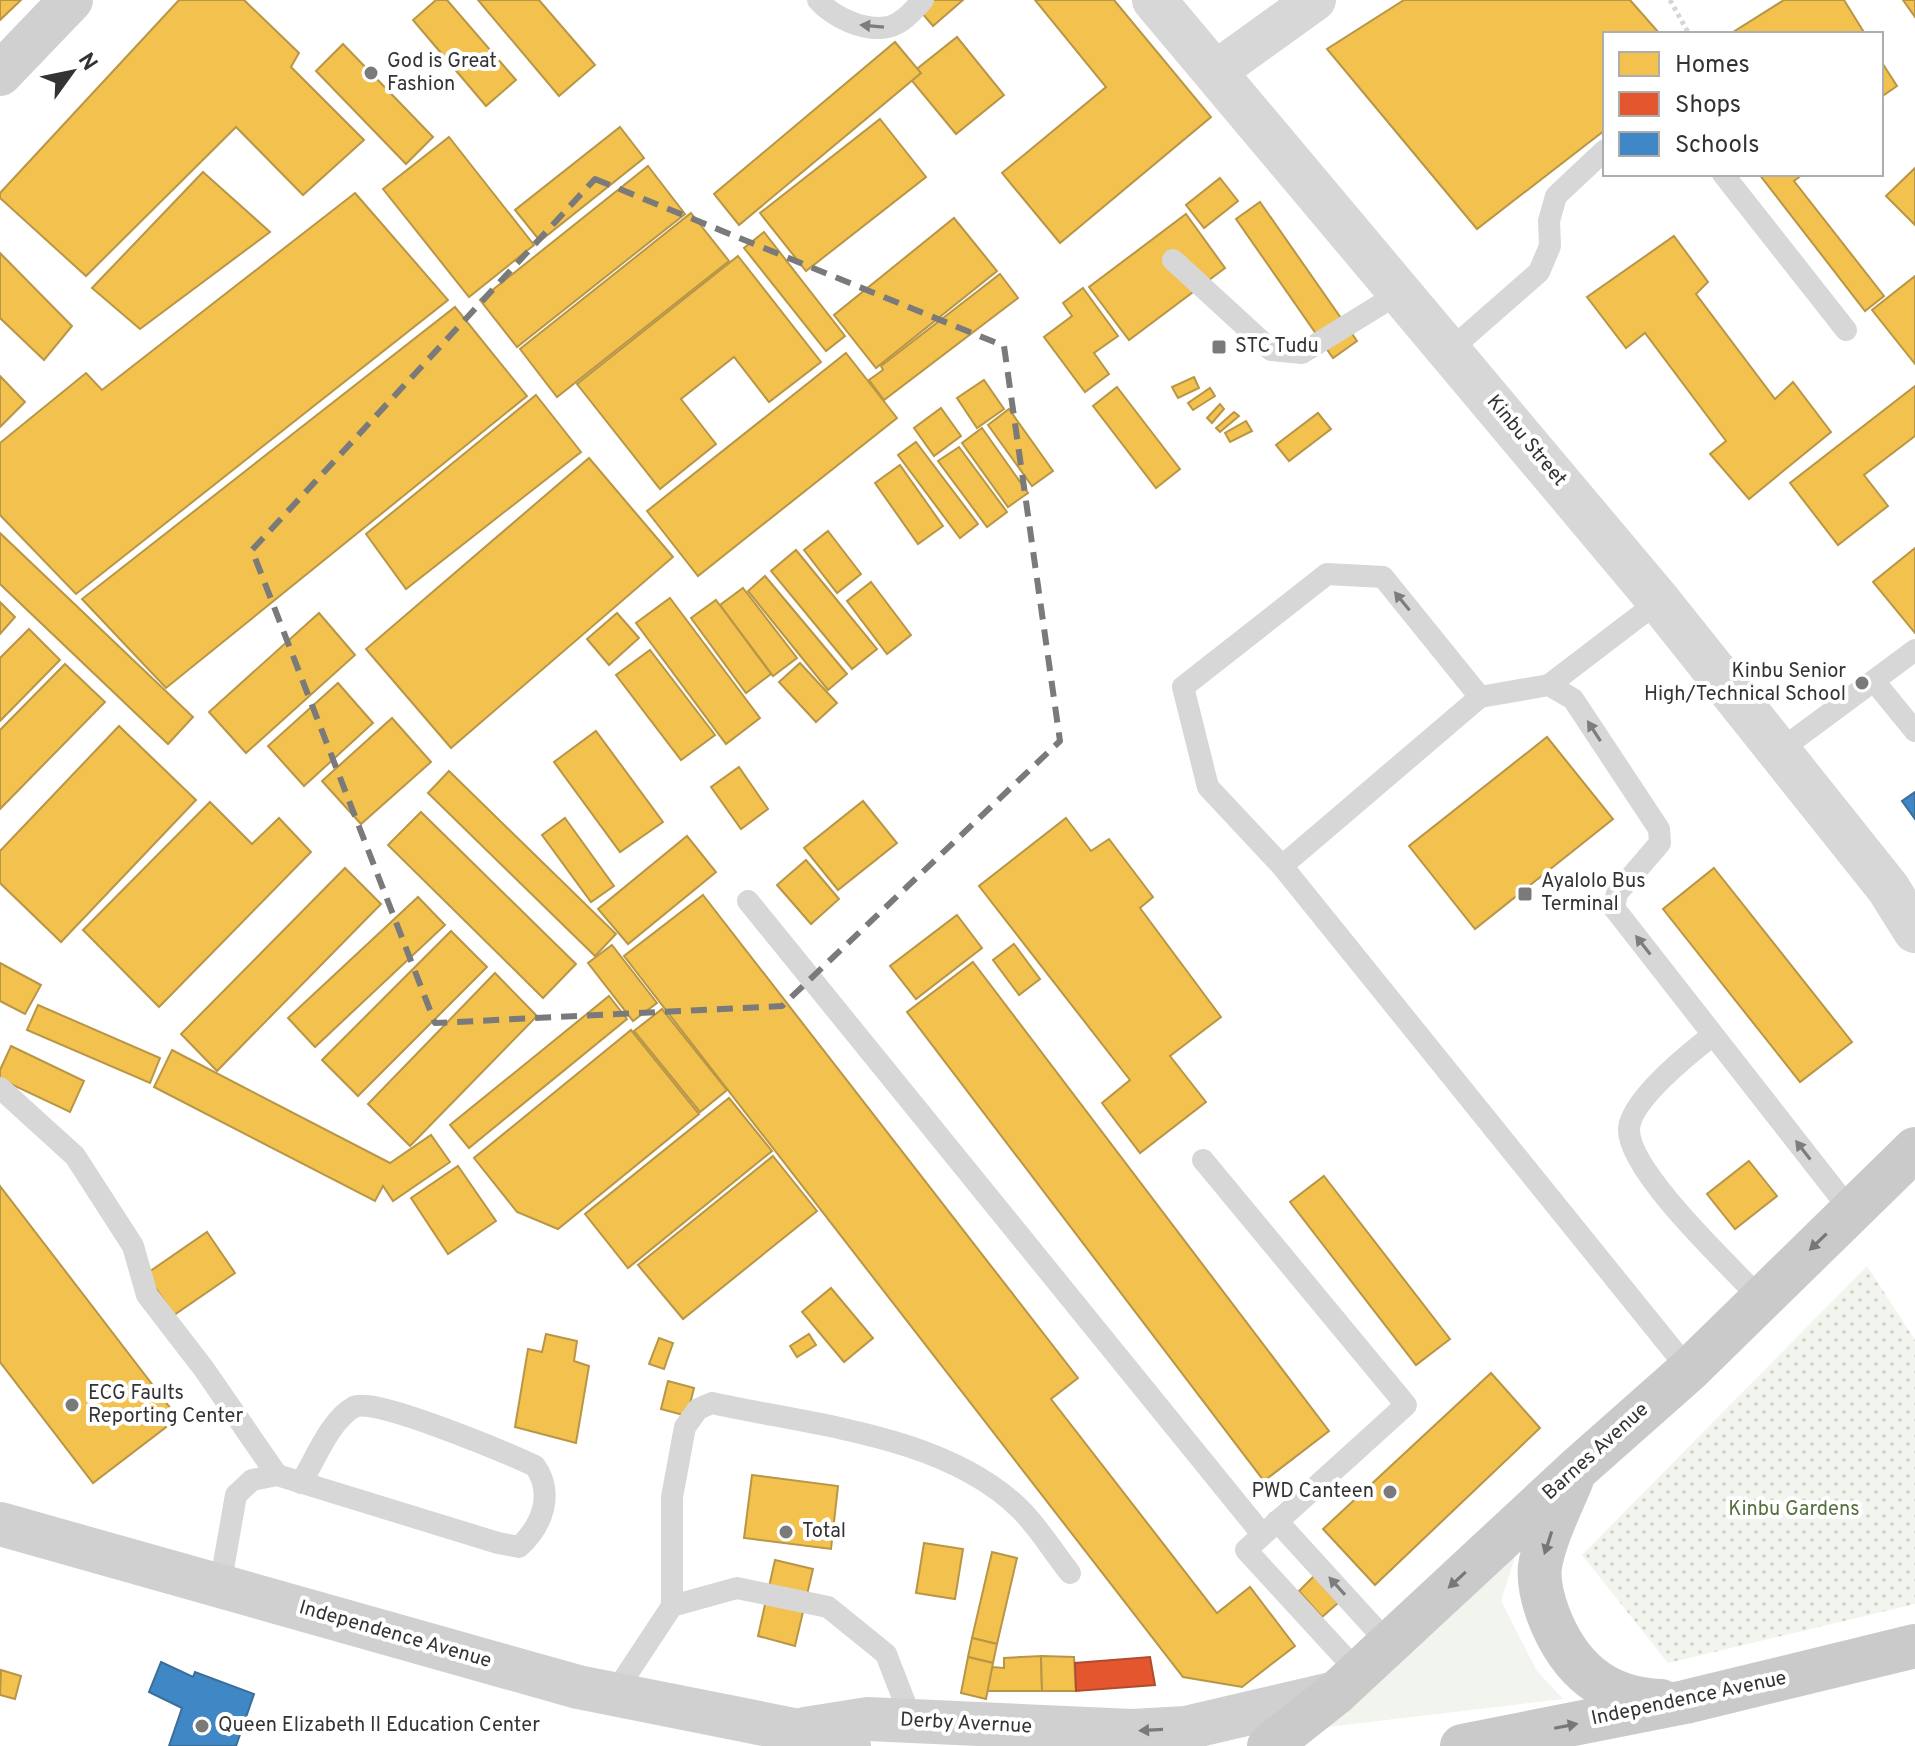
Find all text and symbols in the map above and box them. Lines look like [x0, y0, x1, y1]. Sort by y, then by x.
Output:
one-way arrow [859, 19, 884, 32]
north arrow [32, 32, 112, 112]
legend [1603, 32, 1883, 176]
text: N [71, 48, 102, 76]
place label: God is Great Fashion [387, 49, 497, 98]
text: Homes [1675, 51, 1750, 81]
marker: God is Great Fashion [362, 64, 380, 82]
text: Shops [1675, 91, 1741, 121]
text: Schools [1675, 131, 1760, 161]
place label: STC Tudu [1235, 334, 1319, 360]
marker: STC Tudu [1210, 338, 1228, 356]
street label: Kinbu Street [1480, 390, 1572, 492]
one-way arrow [1394, 591, 1411, 611]
place label: Kinbu Senior High/Technical School [1644, 659, 1846, 708]
marker: Kinbu Senior High/Technical School [1853, 674, 1871, 692]
one-way arrow [1587, 720, 1602, 742]
place label: Ayalolo Bus Terminal [1541, 869, 1646, 918]
marker: Ayalolo Bus Terminal [1516, 885, 1534, 903]
one-way arrow [1635, 935, 1651, 955]
one-way arrow [1795, 1140, 1812, 1160]
one-way arrow [1809, 1233, 1828, 1251]
place label: ECG Faults Reporting Center [88, 1381, 244, 1430]
marker: ECG Faults Reporting Center [63, 1396, 81, 1414]
street label: Barnes Avenue [1537, 1397, 1655, 1507]
place label: PWD Canteen [1252, 1479, 1374, 1505]
marker: PWD Canteen [1381, 1483, 1399, 1501]
park label: Kinbu Gardens [1728, 1497, 1860, 1523]
place label: Total [802, 1519, 846, 1545]
marker: Total [777, 1523, 795, 1541]
one-way arrow [1542, 1531, 1554, 1555]
one-way arrow [1448, 1571, 1467, 1589]
one-way arrow [1328, 1577, 1346, 1596]
street label: Independence Avenue [296, 1595, 494, 1675]
street label: Independence Avenue [1589, 1666, 1789, 1732]
street label: Derby Avernue [899, 1708, 1033, 1740]
place label: Queen Elizabeth II Education Center [218, 1713, 540, 1739]
marker: Queen Elizabeth II Education Center [193, 1717, 211, 1735]
one-way arrow [1553, 1719, 1578, 1731]
one-way arrow [1138, 1724, 1163, 1737]

